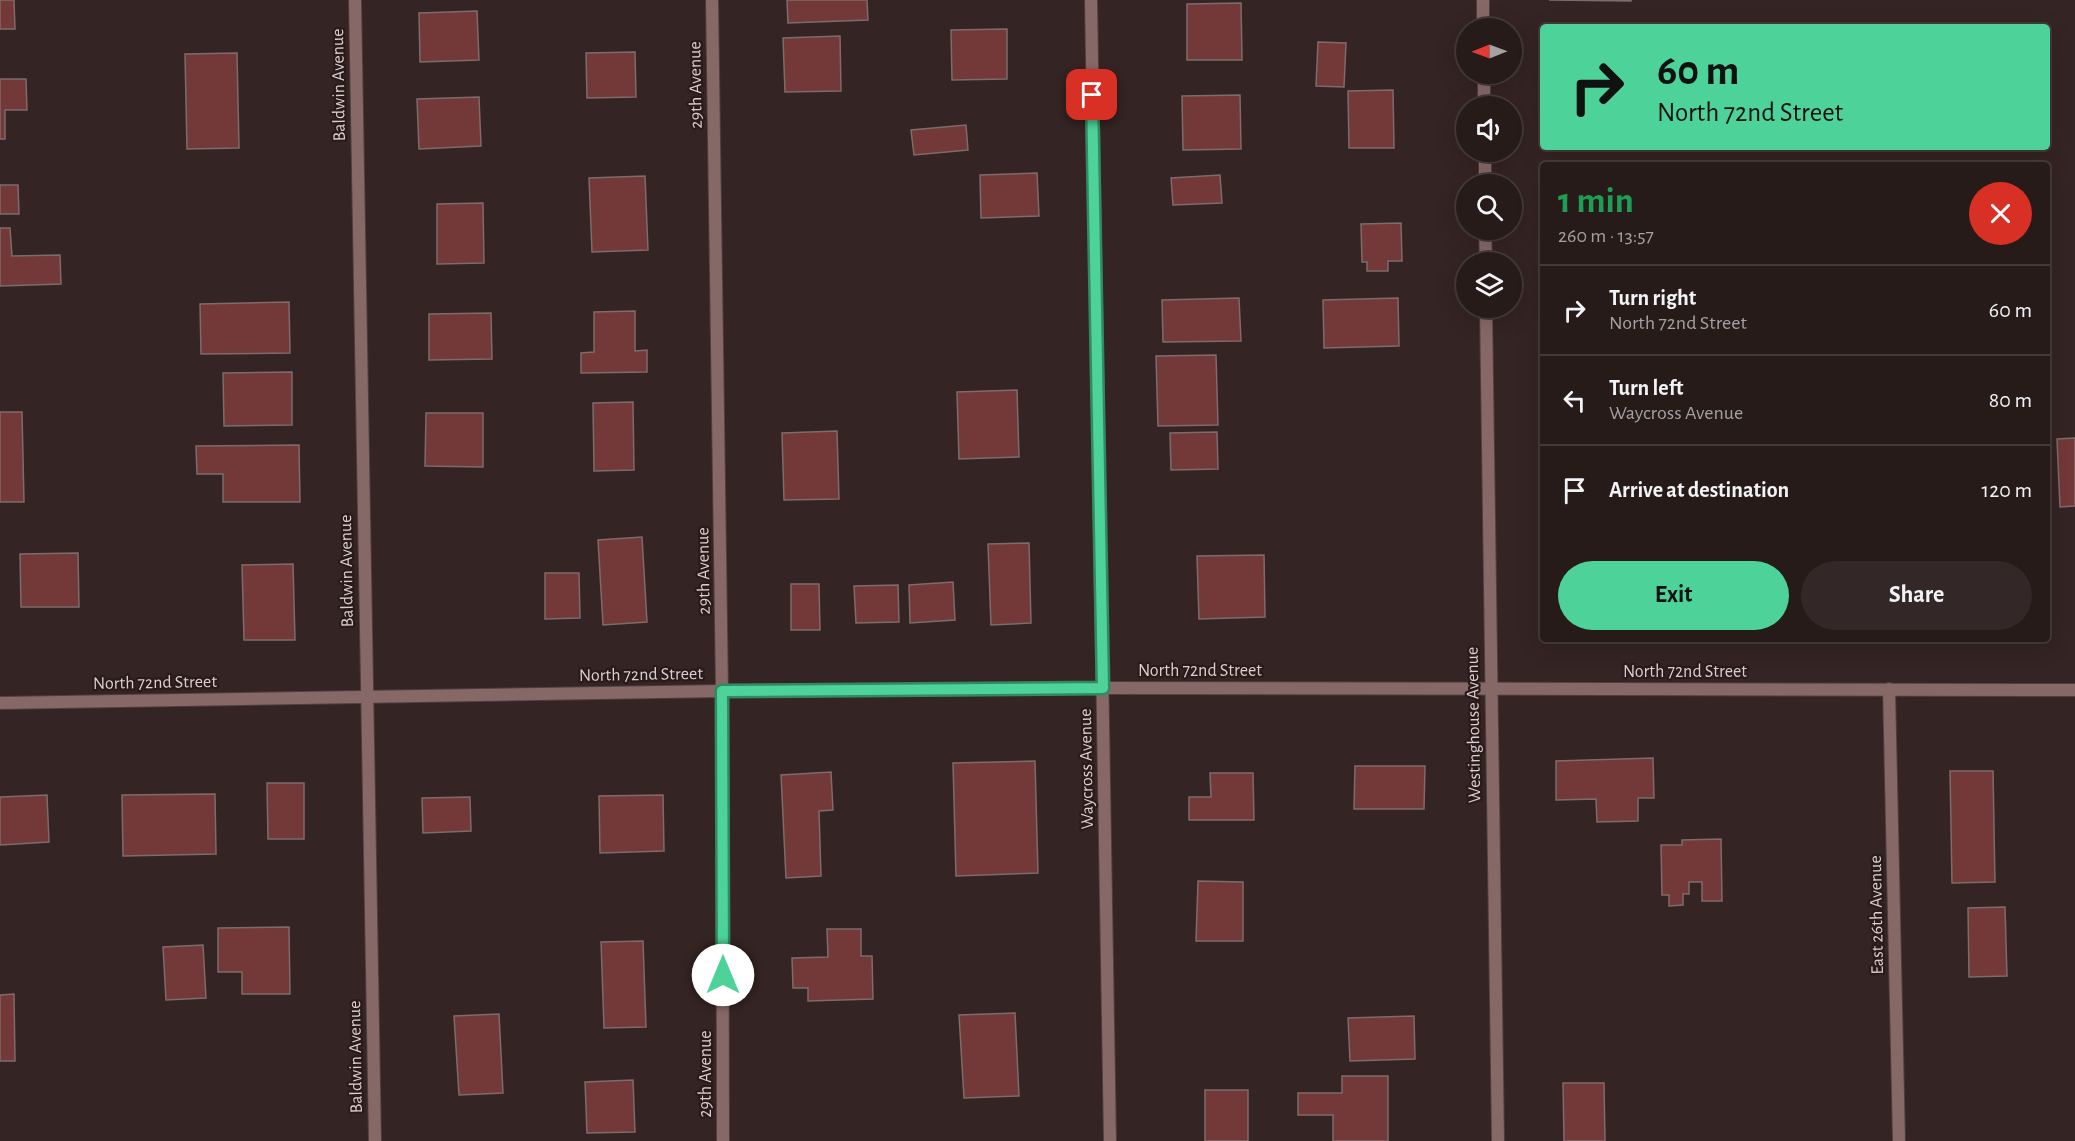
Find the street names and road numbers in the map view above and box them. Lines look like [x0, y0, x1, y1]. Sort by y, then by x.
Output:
street label: Baldwin Avenue [329, 28, 349, 142]
street label: 29th Avenue [686, 41, 706, 129]
street label: Baldwin Avenue [337, 514, 357, 628]
street label: 29th Avenue [694, 527, 714, 615]
street label: Westinghouse Avenue [1464, 647, 1484, 803]
street label: North 72nd Street [1138, 662, 1262, 680]
street label: North 72nd Street [1623, 663, 1747, 681]
street label: North 72nd Street [579, 665, 703, 685]
street label: North 72nd Street [93, 673, 217, 693]
street label: Waycross Avenue [1077, 708, 1097, 830]
street label: East 26th Avenue [1867, 855, 1887, 975]
street label: Baldwin Avenue [346, 1000, 366, 1114]
street label: 29th Avenue [697, 1030, 715, 1118]

